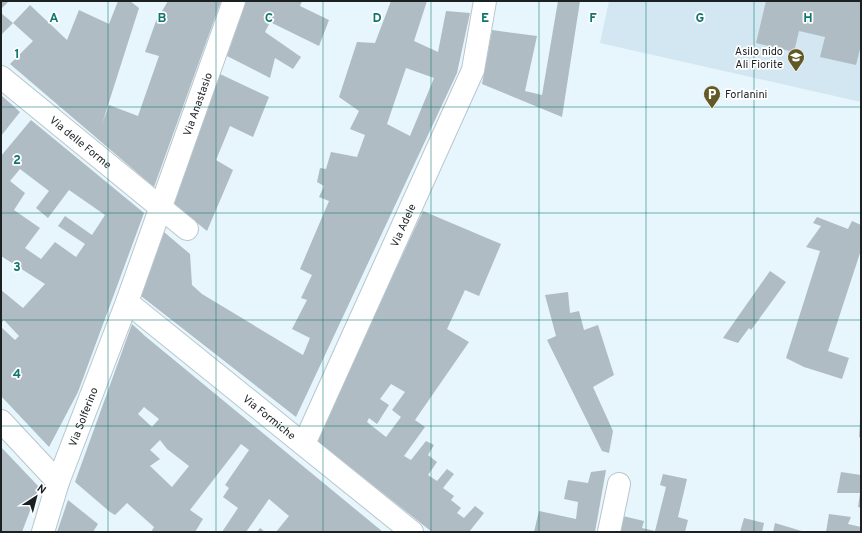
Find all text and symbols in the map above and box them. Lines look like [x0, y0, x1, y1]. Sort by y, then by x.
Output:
text: A [49, 11, 59, 27]
text: B [158, 11, 167, 27]
text: C [265, 11, 273, 27]
text: D [372, 11, 382, 27]
text: E [481, 11, 489, 27]
text: F [589, 11, 597, 27]
text: G [696, 11, 705, 27]
text: H [803, 11, 813, 27]
place label: Asilo nido Ali Fiorite [735, 45, 783, 72]
text: 1 [14, 47, 20, 63]
school or university icon: Asilo nido Ali Fiorite [786, 47, 806, 72]
street label: Via Anastasio [181, 71, 216, 138]
parking icon: Forlanini [702, 84, 722, 109]
place label: Forlanini [725, 88, 767, 102]
street label: Via delle Forme [46, 114, 114, 172]
text: 2 [13, 153, 21, 169]
street label: Via Adele [388, 202, 420, 250]
text: 3 [13, 260, 21, 276]
text: 4 [13, 367, 21, 383]
street label: Via Solferino [66, 385, 102, 449]
street label: Via Formiche [240, 392, 298, 443]
north arrow [16, 477, 56, 517]
text: N [34, 482, 49, 498]

